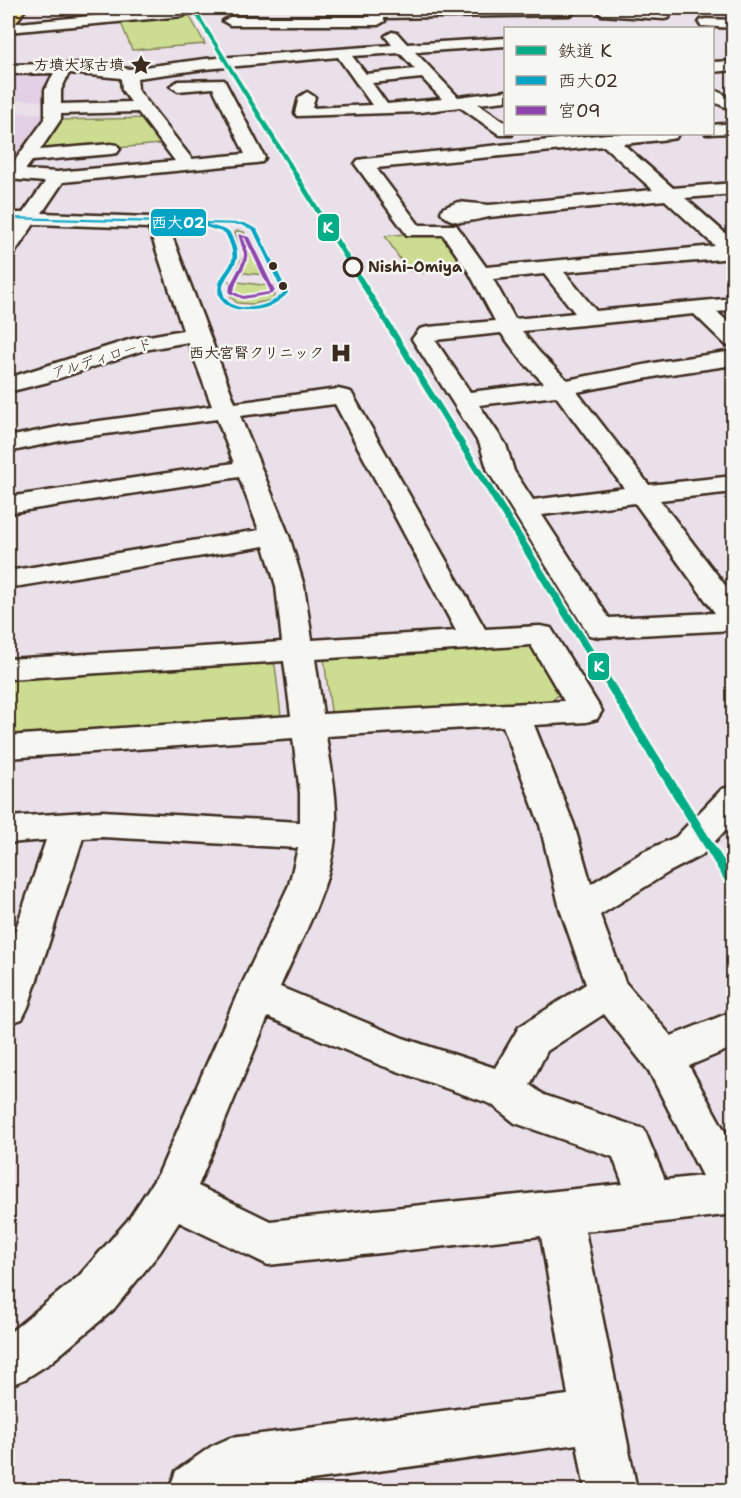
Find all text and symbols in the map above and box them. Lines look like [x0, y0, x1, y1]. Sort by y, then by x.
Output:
legend [504, 27, 714, 135]
text: 鉄道 K [558, 39, 612, 63]
place icon: 方墳大塚古墳 [129, 53, 153, 77]
place label: 方墳大塚古墳 [34, 55, 124, 75]
text: 西大02 [558, 69, 618, 93]
text: 宮09 [558, 99, 601, 123]
line badge: 西大02 [150, 208, 207, 237]
text: 西大02 [151, 212, 205, 233]
line badge: K [317, 213, 340, 242]
text: K [323, 217, 334, 238]
marker: Nishi-Omiya [343, 257, 363, 277]
place label: Nishi-Omiya [368, 257, 463, 277]
unlabelled marker [267, 260, 279, 272]
unlabelled marker [277, 280, 289, 292]
street label: アルディロード [49, 333, 155, 383]
hospital icon: 西大宮腎クリニック [329, 341, 353, 365]
place label: 西大宮腎クリニック [189, 343, 324, 363]
line badge: K [587, 652, 610, 681]
text: K [594, 656, 605, 677]

